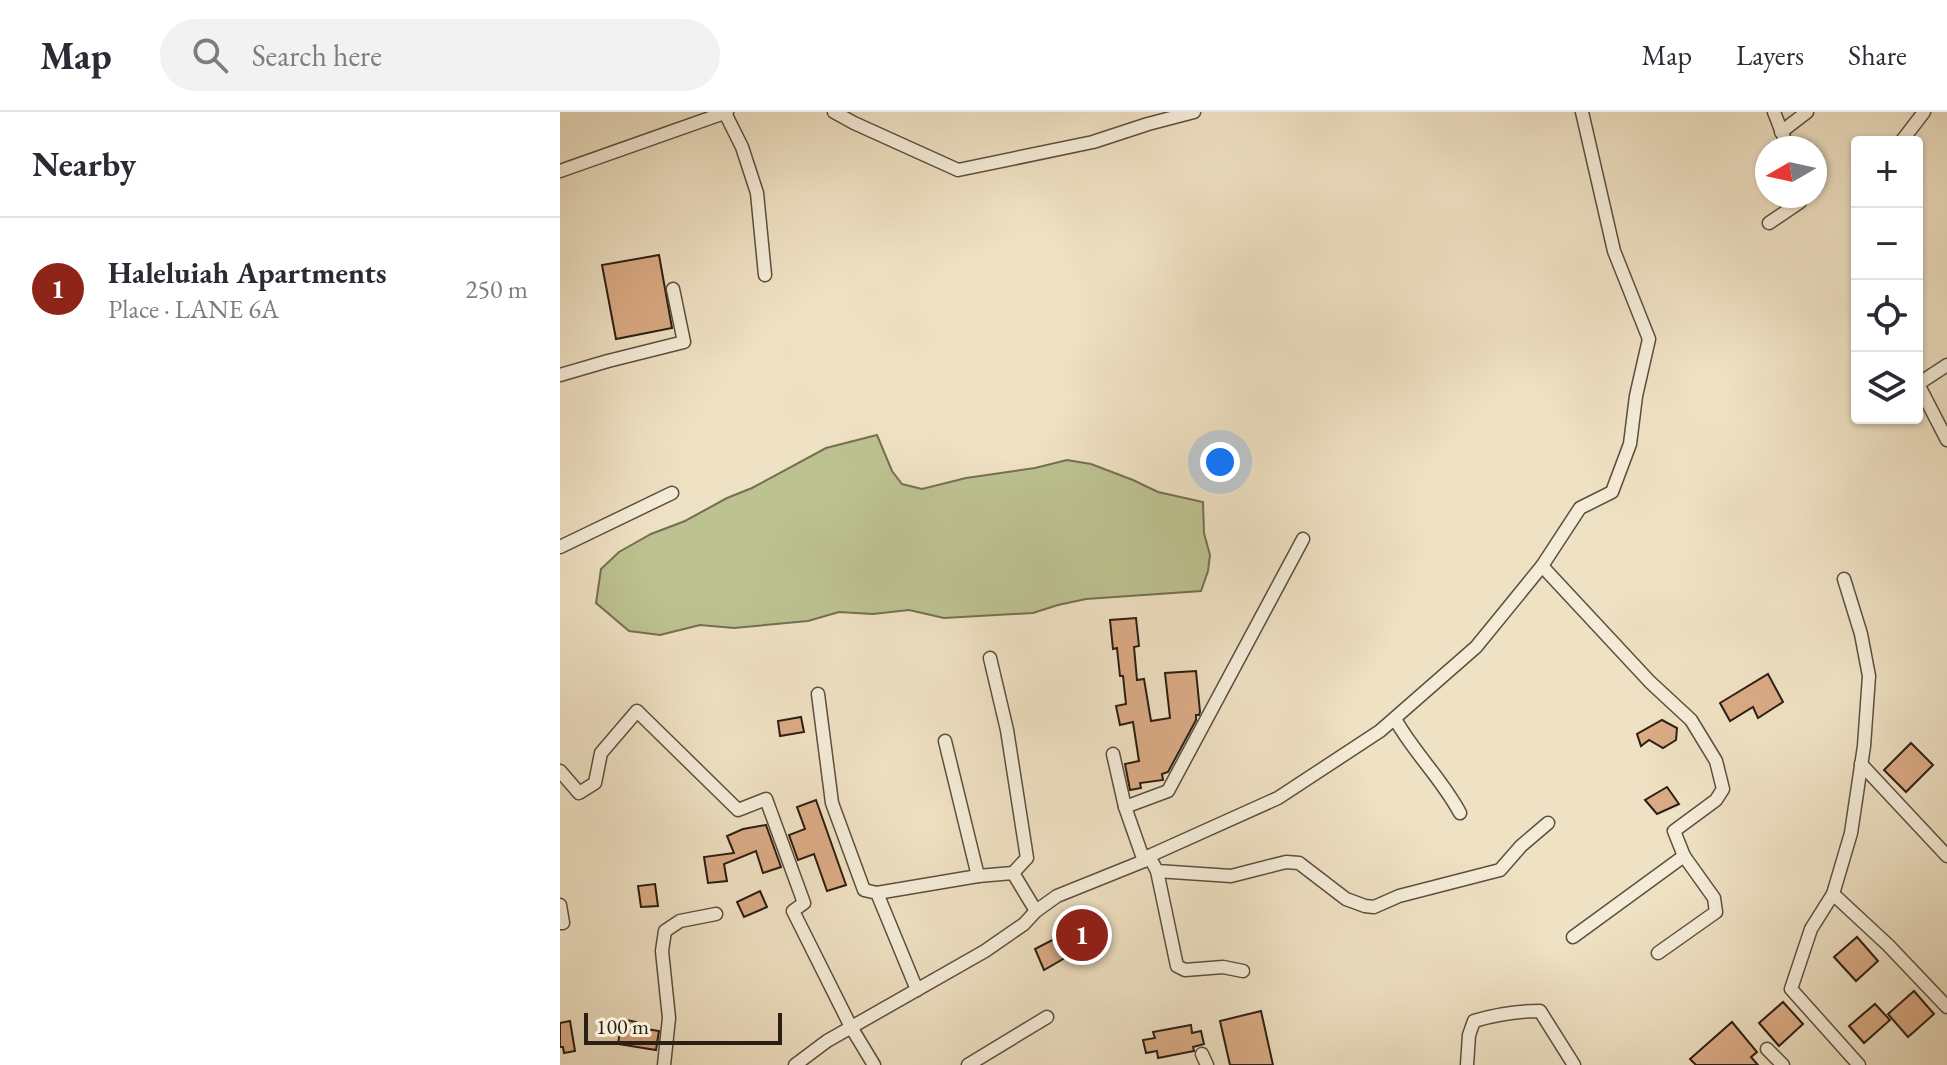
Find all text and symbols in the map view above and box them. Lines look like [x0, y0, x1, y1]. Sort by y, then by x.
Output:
search box [160, 19, 720, 91]
text: Map [40, 31, 112, 80]
icon: search [188, 33, 232, 77]
text: Search here [252, 36, 382, 75]
text: Map [1642, 37, 1692, 73]
text: Layers [1736, 37, 1804, 73]
text: Share [1848, 37, 1907, 73]
north arrow [1755, 136, 1827, 208]
map controls [1851, 136, 1923, 424]
button: + [1851, 136, 1923, 208]
text: Nearby [32, 142, 136, 186]
button: − [1851, 208, 1923, 280]
text: Haleluiah Apartments [108, 253, 387, 292]
text: 1 [51, 272, 65, 306]
text: 250 m [465, 272, 528, 306]
button: locate [1851, 280, 1923, 352]
text: Place · LANE 6A [108, 292, 279, 326]
button: layers [1851, 352, 1923, 424]
your location [1200, 442, 1240, 482]
pin: 1 [1056, 905, 1108, 965]
scale bar [584, 1009, 782, 1045]
text: 100 m [596, 1012, 649, 1041]

